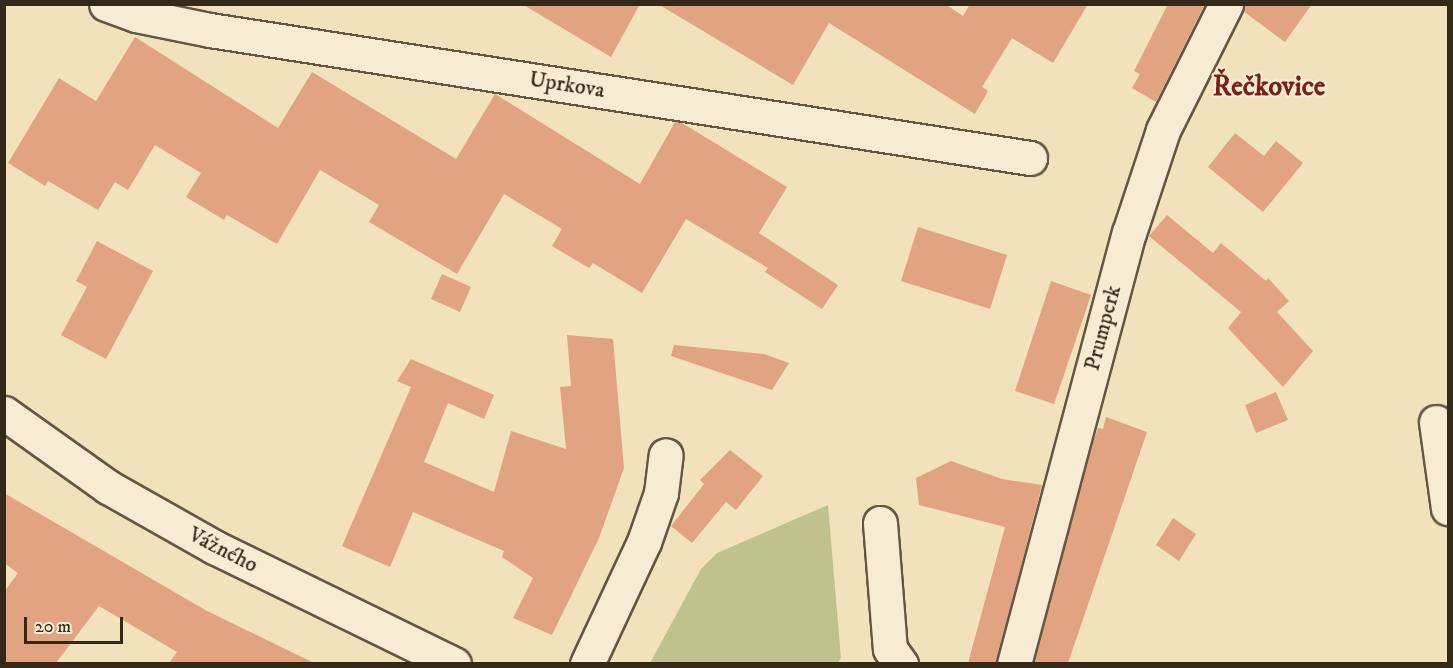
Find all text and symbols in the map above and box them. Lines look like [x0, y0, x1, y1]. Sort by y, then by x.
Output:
street label: Uprkova [527, 66, 607, 104]
district label: Řečkovice [1213, 70, 1325, 104]
street label: Prumperk [1079, 282, 1127, 374]
street label: Vážného [184, 521, 262, 579]
scale bar [27, 605, 126, 643]
text: 20 m [35, 616, 71, 638]

